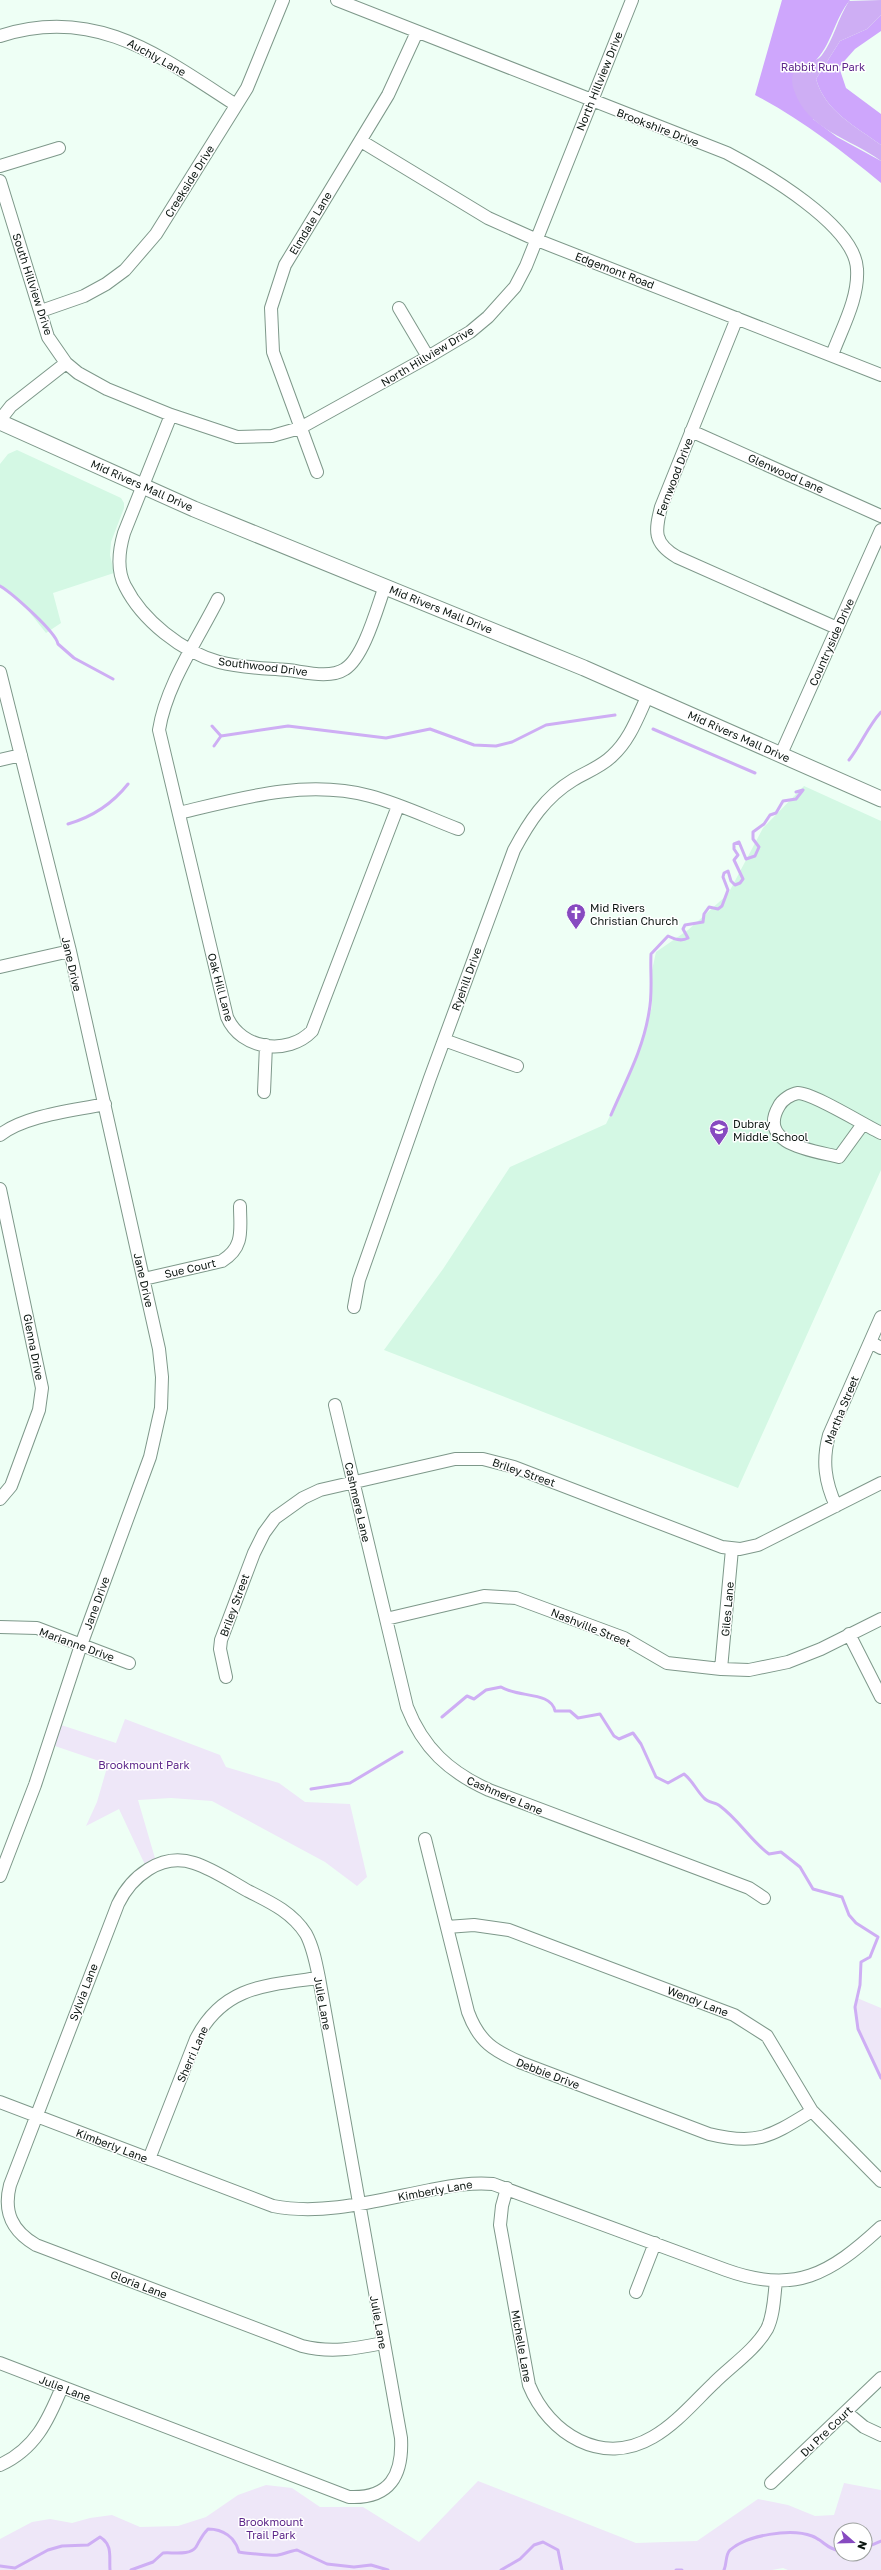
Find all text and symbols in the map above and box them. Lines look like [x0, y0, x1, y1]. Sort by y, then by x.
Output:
street label: North Hillview Drive [573, 30, 625, 132]
street label: Auchly Lane [126, 36, 188, 78]
park label: Rabbit Run Park [781, 60, 865, 73]
street label: Brookshire Drive [615, 105, 701, 149]
street label: Creekside Drive [162, 143, 216, 219]
street label: Elmdale Lane [286, 189, 334, 257]
street label: South Hillview Drive [10, 231, 56, 337]
street label: Edgemont Road [574, 249, 656, 291]
street label: North Hillview Drive [378, 323, 476, 389]
street label: Fernwood Drive [653, 436, 695, 518]
street label: Glenwood Lane [746, 450, 826, 496]
street label: Mid Rivers Mall Drive [89, 457, 195, 513]
street label: Mid Rivers Mall Drive [387, 582, 495, 636]
street label: Countryside Drive [806, 596, 856, 688]
street label: Southwood Drive [217, 654, 309, 678]
street label: Mid Rivers Mall Drive [686, 708, 792, 764]
place label: Mid Rivers Christian Church [590, 901, 678, 927]
church icon: Mid Rivers Christian Church [565, 902, 587, 930]
street label: Jane Drive [59, 936, 85, 992]
street label: Ryehill Drive [449, 946, 483, 1012]
street label: Oak Hill Lane [206, 951, 236, 1023]
place label: Dubray Middle School [733, 1117, 808, 1143]
school or university icon: Dubray Middle School [708, 1118, 730, 1146]
street label: Jane Drive [131, 1252, 157, 1308]
street label: Sue Court [163, 1256, 217, 1280]
street label: Glenna Drive [21, 1313, 47, 1381]
street label: Martha Street [821, 1374, 861, 1446]
street label: Briley Street [491, 1455, 557, 1489]
street label: Cashmere Lane [343, 1461, 373, 1543]
street label: Briley Street [217, 1572, 251, 1638]
street label: Jane Drive [80, 1575, 112, 1631]
street label: Giles Lane [718, 1581, 736, 1637]
street label: Nashville Street [549, 1605, 633, 1649]
street label: Marianne Drive [38, 1624, 116, 1664]
park label: Brookmount Park [98, 1758, 190, 1771]
street label: Cashmere Lane [465, 1773, 545, 1817]
street label: Sylvia Lane [66, 1962, 100, 2022]
street label: Julie Lane [312, 1975, 334, 2031]
street label: Wendy Lane [665, 1983, 731, 2019]
street label: Sherri Lane [174, 2024, 210, 2084]
street label: Debbie Drive [514, 2055, 582, 2091]
street label: Kimberly Lane [74, 2125, 150, 2165]
street label: Kimberly Lane [397, 2177, 473, 2203]
street label: Gloria Lane [109, 2267, 169, 2301]
street label: Julie Lane [368, 2294, 390, 2350]
street label: Michelle Lane [509, 2309, 535, 2383]
street label: Julie Lane [37, 2372, 93, 2404]
street label: Du Pre Court [797, 2403, 855, 2459]
park label: Brookmount Trail Park [238, 2515, 304, 2541]
north arrow [833, 2522, 873, 2562]
text: N [855, 2539, 870, 2552]

